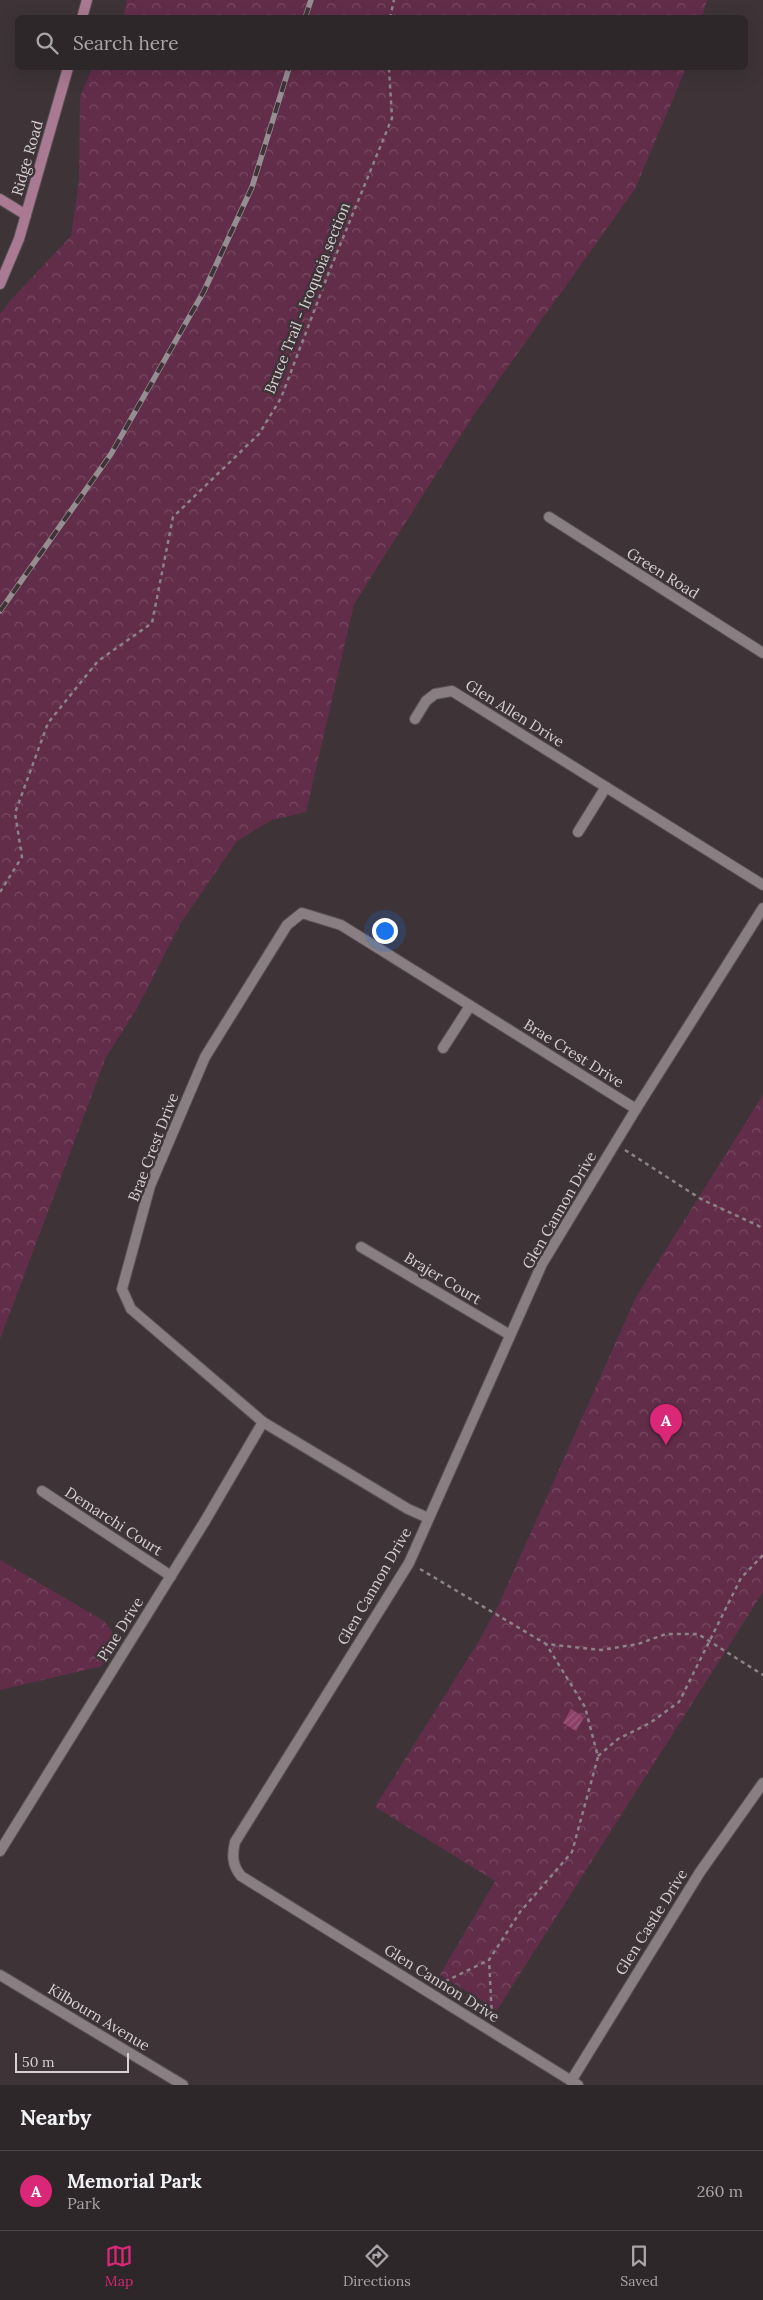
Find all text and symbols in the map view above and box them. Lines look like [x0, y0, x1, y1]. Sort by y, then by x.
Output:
search box [15, 15, 748, 70]
icon: search [33, 29, 61, 57]
text: Search here [73, 31, 179, 55]
street label: Ridge Road [7, 118, 47, 198]
street label: Bruce Trail - Iroquoia section [260, 199, 354, 397]
street label: Green Road [623, 543, 703, 603]
street label: Glen Allen Drive [462, 675, 568, 751]
your location [372, 918, 398, 944]
street label: Brae Crest Drive [520, 1015, 628, 1091]
street label: Brae Crest Drive [124, 1090, 182, 1204]
street label: Glen Cannon Drive [518, 1148, 600, 1272]
street label: Brajer Court [401, 1248, 485, 1309]
pin: A [650, 1404, 682, 1445]
street label: Demarchi Court [62, 1482, 167, 1560]
street label: Glen Cannon Drive [333, 1524, 415, 1648]
street label: Pine Drive [93, 1593, 147, 1665]
street label: Glen Castle Drive [611, 1866, 691, 1978]
street label: Glen Cannon Drive [381, 1940, 503, 2026]
street label: Kilbourn Avenue [45, 1979, 153, 2055]
scale bar [15, 2050, 129, 2073]
text: 50 m [22, 2053, 55, 2071]
text: Nearby [20, 2104, 91, 2131]
text: Memorial Park [67, 2169, 202, 2193]
text: A [31, 2181, 41, 2201]
text: 260 m [697, 2181, 743, 2201]
text: Park [67, 2193, 100, 2213]
tab: Map [105, 2242, 133, 2290]
tab: Directions [343, 2242, 411, 2290]
tab: Saved [620, 2242, 658, 2290]

